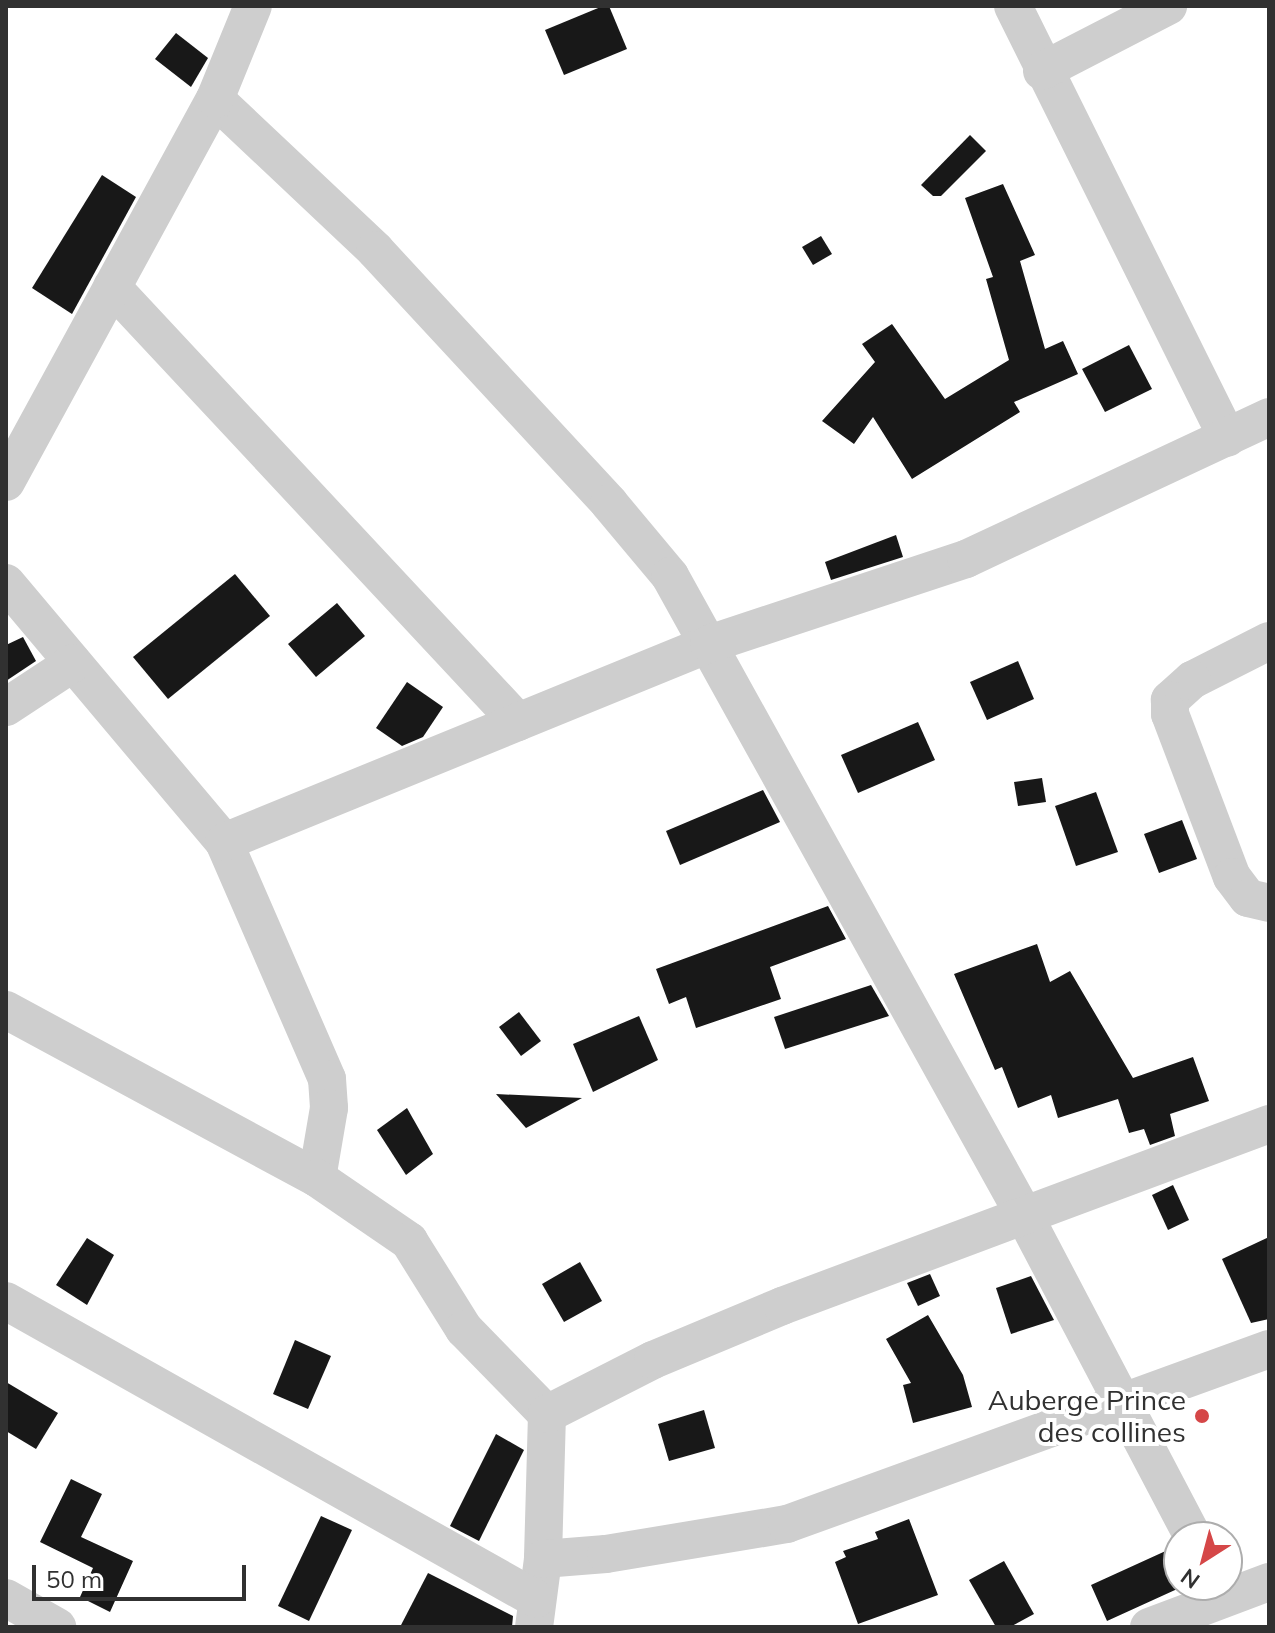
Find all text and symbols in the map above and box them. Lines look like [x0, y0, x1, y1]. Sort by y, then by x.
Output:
place label: Auberge Prince des collines [988, 1383, 1186, 1449]
marker: Auberge Prince des collines [1193, 1407, 1211, 1425]
north arrow [1163, 1521, 1243, 1601]
scale bar [36, 1549, 250, 1599]
text: N [1175, 1563, 1205, 1595]
text: 50 m [46, 1564, 102, 1594]

